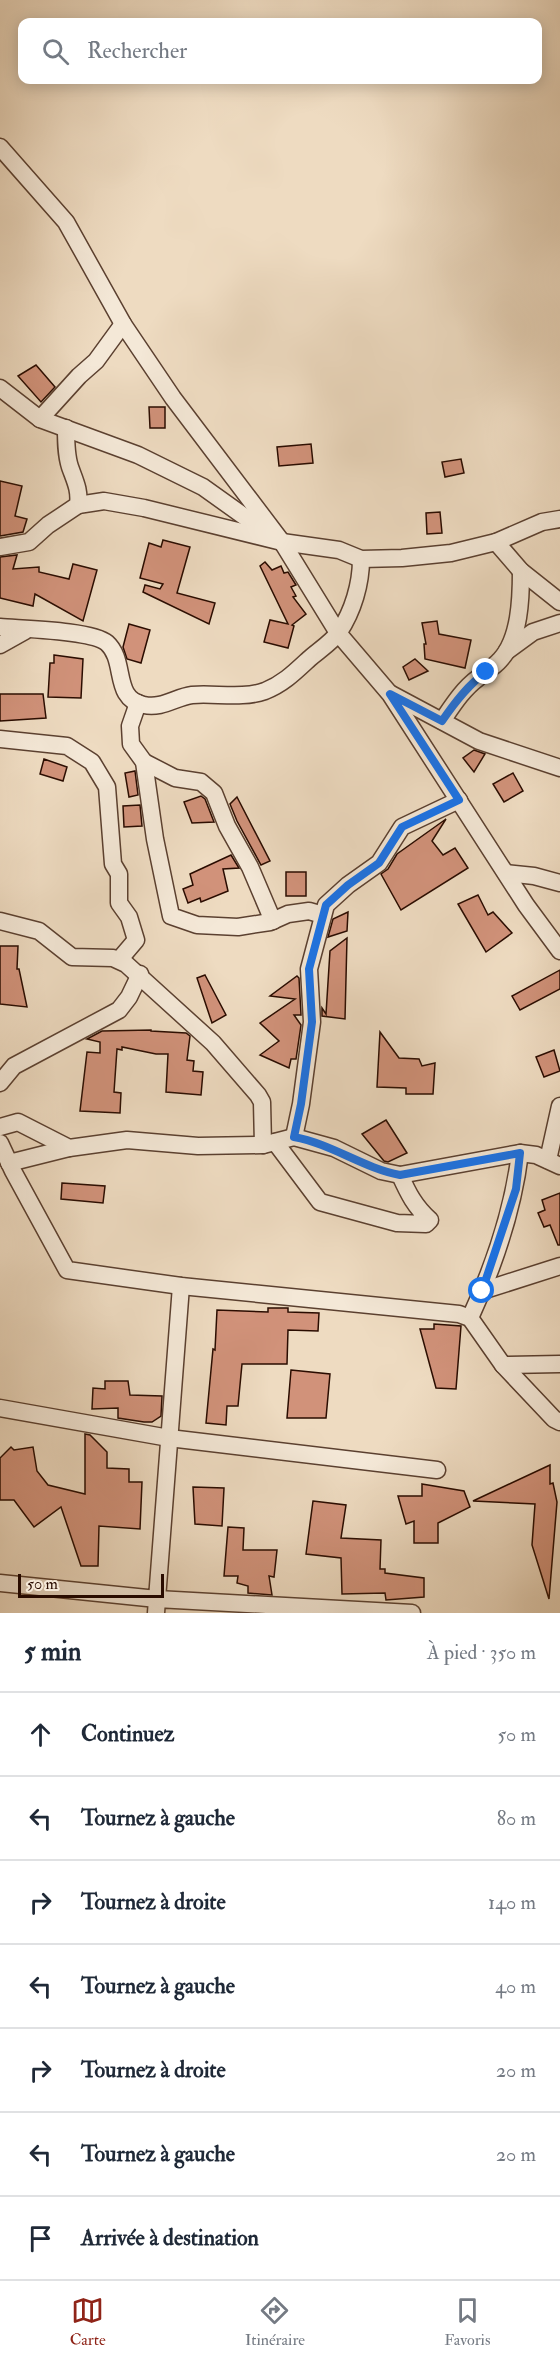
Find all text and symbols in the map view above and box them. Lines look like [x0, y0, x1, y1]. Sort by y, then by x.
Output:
search box [18, 18, 542, 84]
icon: search [39, 35, 72, 68]
text: Rechercher [87, 37, 187, 65]
route end [472, 658, 498, 684]
route start [468, 1277, 494, 1303]
scale bar [18, 1571, 164, 1598]
text: 50 m [27, 1574, 58, 1594]
text: 5 min [24, 1636, 81, 1668]
text: À pied · 350 m [427, 1640, 536, 1665]
icon: ahead [24, 1718, 57, 1751]
text: Continuez [81, 1720, 174, 1748]
text: 50 m [497, 1722, 536, 1747]
icon: left [24, 1802, 57, 1835]
text: Tournez à gauche [81, 1804, 235, 1832]
text: 80 m [497, 1806, 536, 1831]
icon: right [24, 1886, 57, 1919]
text: Tournez à droite [81, 1888, 226, 1916]
text: 140 m [488, 1890, 536, 1915]
icon: left [24, 1970, 57, 2003]
text: Tournez à gauche [81, 1972, 235, 2000]
text: 40 m [495, 1974, 536, 1999]
icon: right [24, 2054, 57, 2087]
text: Tournez à droite [81, 2056, 226, 2084]
text: 20 m [496, 2058, 536, 2083]
icon: left [24, 2138, 57, 2171]
text: Tournez à gauche [81, 2140, 235, 2168]
text: 20 m [496, 2142, 536, 2167]
icon: arrive [24, 2222, 57, 2255]
text: Arrivée à destination [81, 2224, 259, 2252]
tab: Carte [70, 2294, 106, 2350]
tab: Itinéraire [245, 2294, 305, 2350]
tab: Favoris [444, 2294, 490, 2350]

